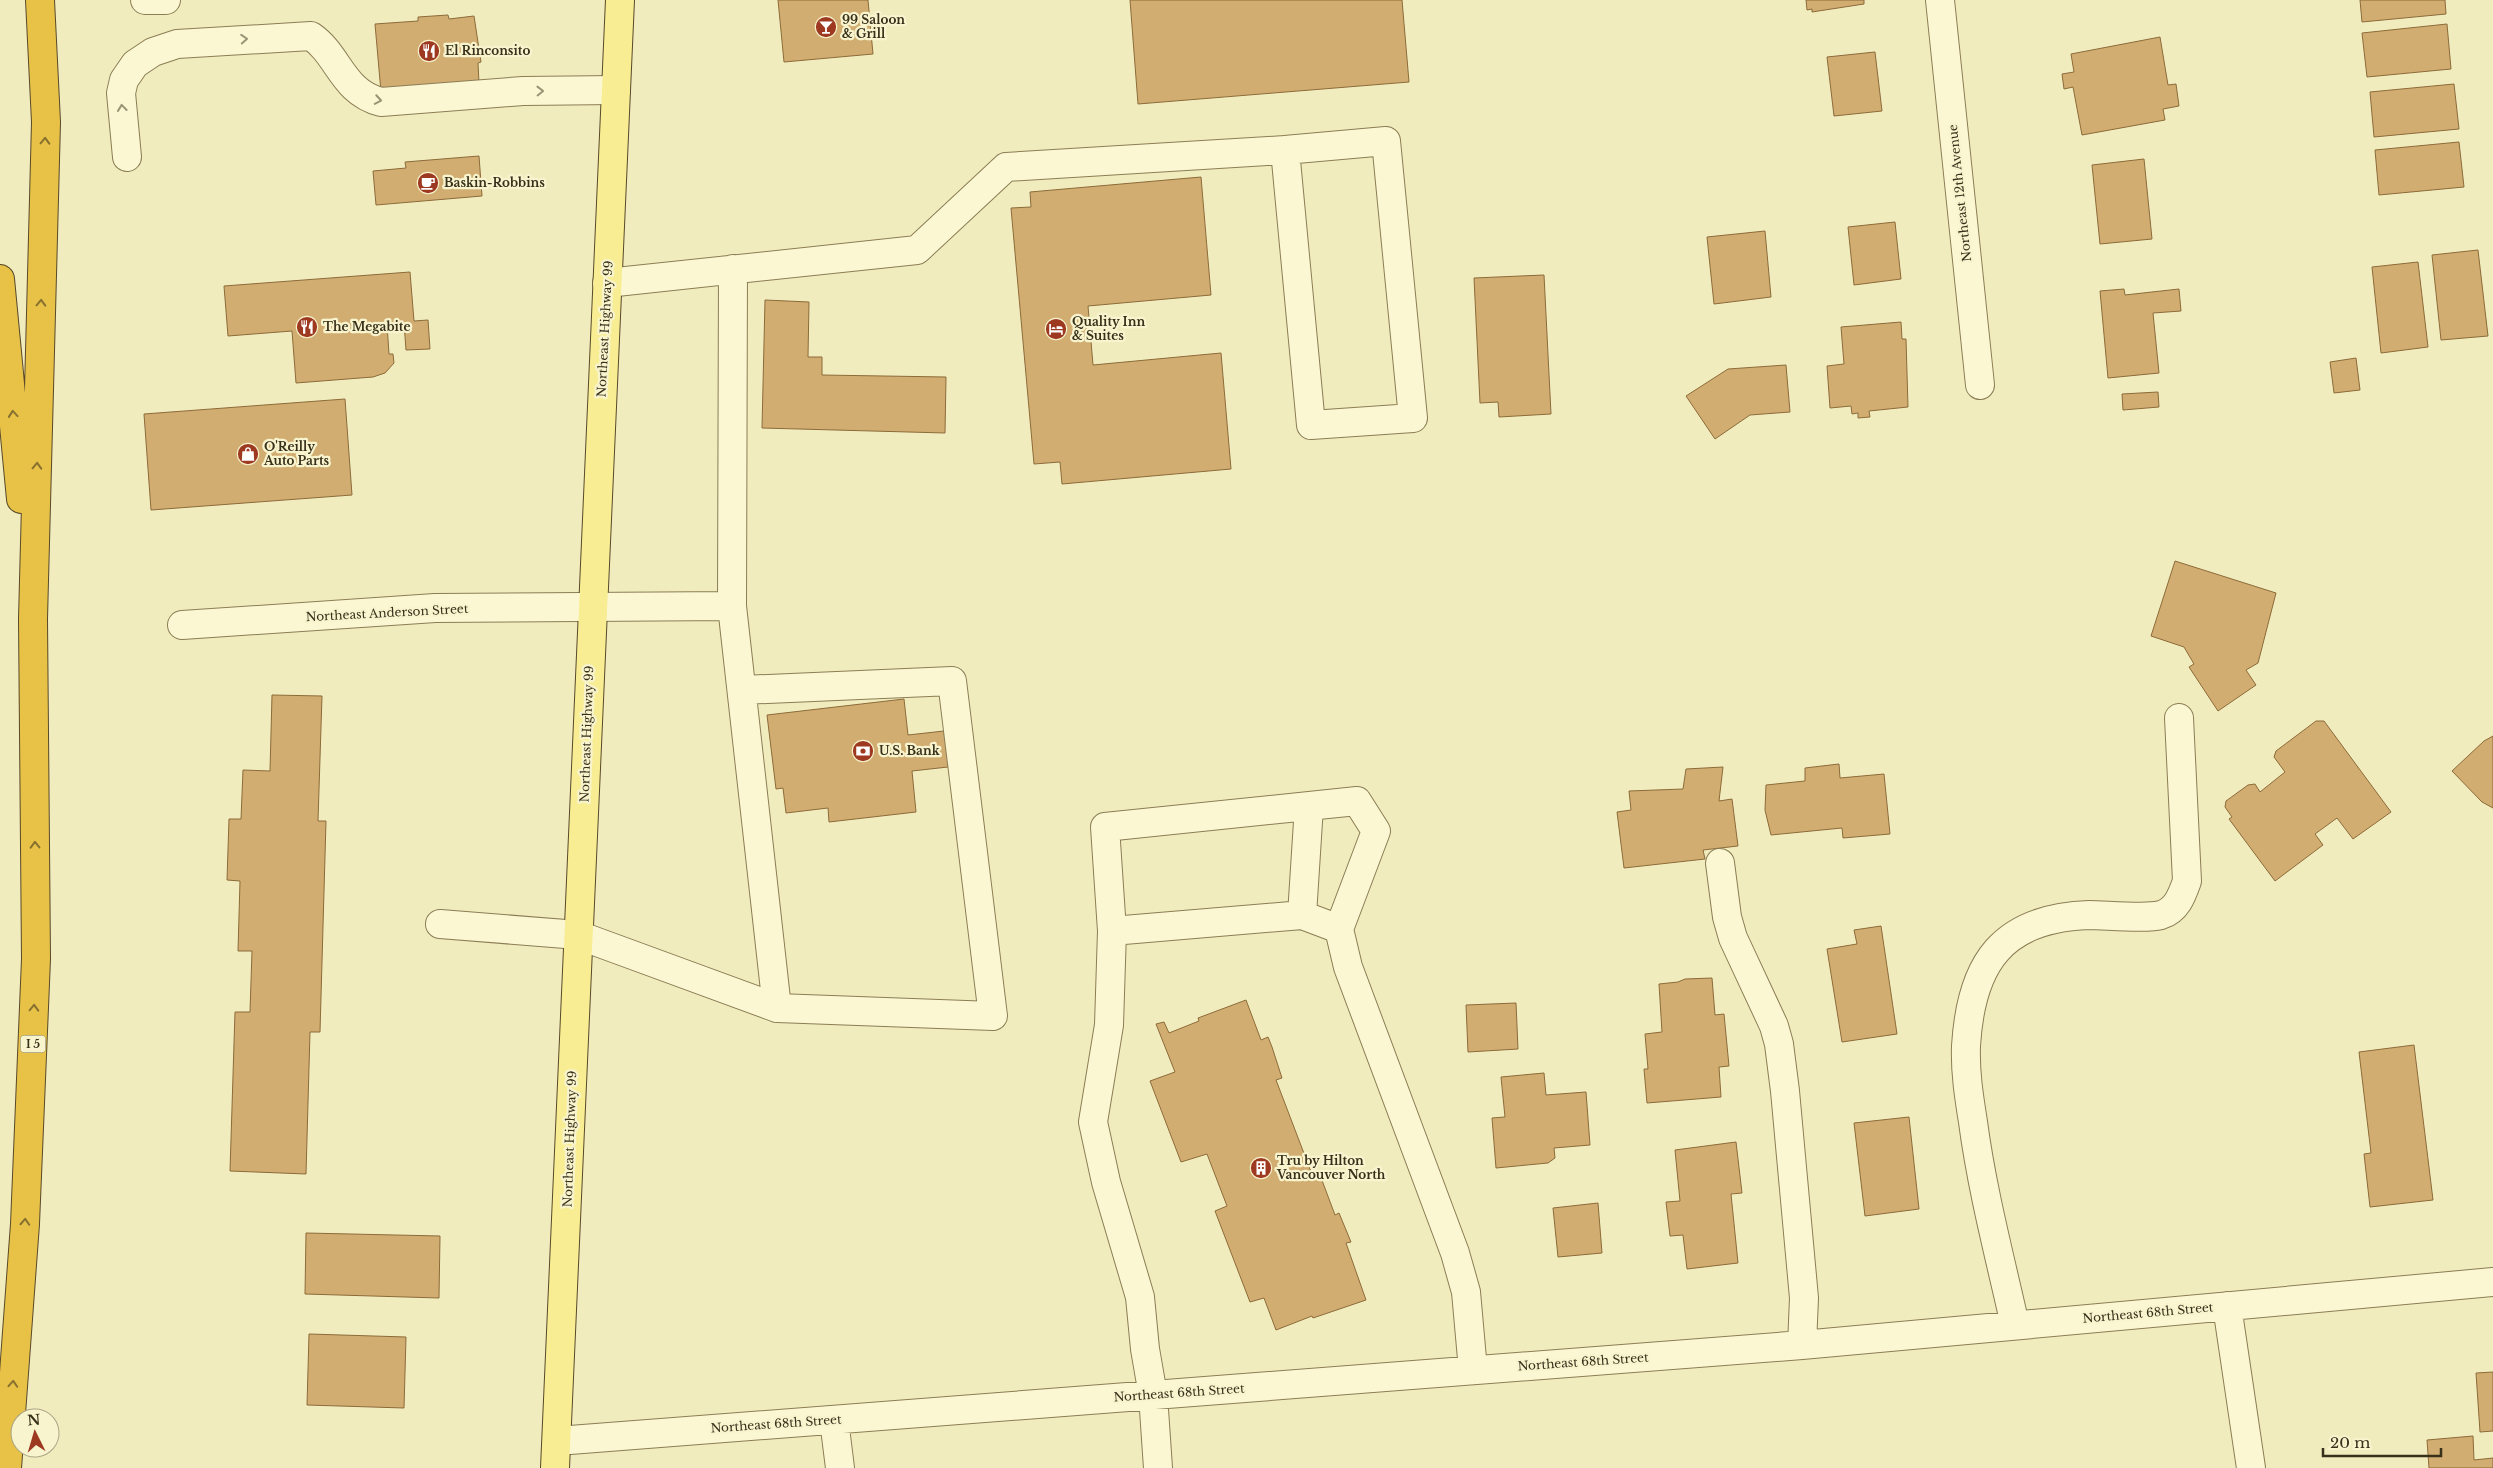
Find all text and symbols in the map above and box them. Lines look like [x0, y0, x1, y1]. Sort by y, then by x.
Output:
place label: 99 Saloon & Grill [842, 12, 905, 41]
bar icon: 99 Saloon & Grill [814, 15, 838, 39]
one-way arrow [240, 34, 248, 45]
restaurant icon: El Rinconsito [417, 39, 441, 63]
place label: El Rinconsito [445, 43, 530, 58]
one-way arrow [536, 86, 544, 96]
one-way arrow [373, 95, 382, 105]
one-way arrow [117, 104, 128, 112]
street label: Northeast 12th Avenue [1945, 124, 1974, 262]
one-way arrow [40, 137, 51, 145]
cafe icon: Baskin-Robbins [416, 171, 440, 195]
place label: Baskin-Robbins [444, 175, 545, 190]
street label: Northeast Highway 99 [593, 260, 616, 398]
one-way arrow [36, 299, 46, 307]
place label: Quality Inn & Suites [1072, 314, 1145, 343]
restaurant icon: The Megabite [295, 315, 319, 339]
hotel icon: Quality Inn & Suites [1044, 317, 1068, 341]
place label: The Megabite [323, 319, 410, 334]
one-way arrow [8, 410, 19, 418]
place label: O'Reilly Auto Parts [263, 439, 330, 468]
shop icon: O'Reilly Auto Parts [236, 442, 260, 466]
one-way arrow [31, 462, 42, 470]
street label: Northeast Anderson Street [305, 601, 469, 624]
street label: Northeast Highway 99 [577, 665, 596, 803]
bank icon: U.S. Bank [851, 739, 875, 763]
place label: U.S. Bank [879, 743, 941, 758]
one-way arrow [30, 841, 40, 848]
one-way arrow [29, 1003, 40, 1011]
road number: I 5 [20, 1036, 46, 1052]
street label: Northeast Highway 99 [560, 1070, 579, 1208]
place label: Tru by Hilton Vancouver North [1276, 1153, 1386, 1182]
building icon: Tru by Hilton Vancouver North [1249, 1156, 1273, 1180]
one-way arrow [20, 1218, 30, 1226]
street label: Northeast 68th Street [2082, 1299, 2214, 1326]
street label: Northeast 68th Street [1517, 1349, 1649, 1374]
one-way arrow [8, 1380, 19, 1388]
street label: Northeast 68th Street [1113, 1380, 1245, 1405]
north arrow [10, 1408, 60, 1458]
text: N [27, 1411, 41, 1430]
street label: Northeast 68th Street [710, 1411, 842, 1436]
scale bar [2323, 1426, 2440, 1458]
text: 20 m [2330, 1433, 2370, 1452]

